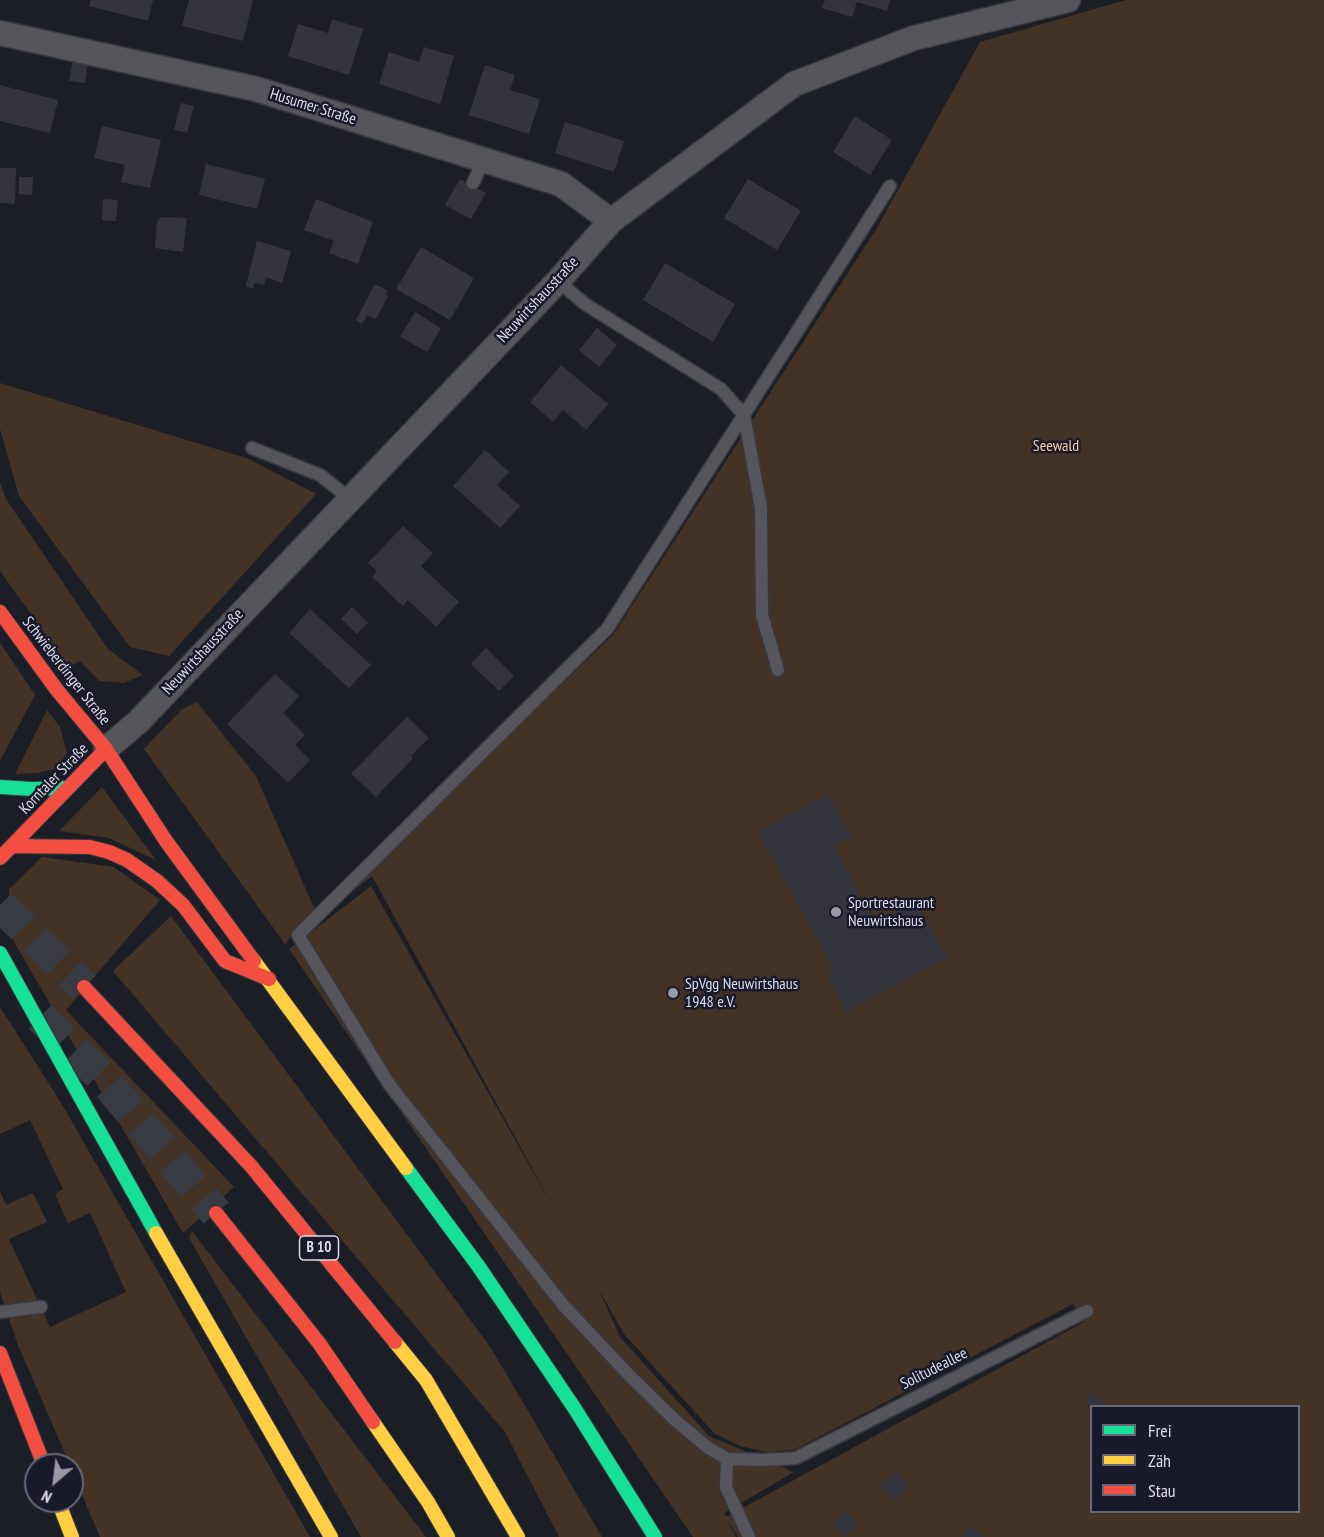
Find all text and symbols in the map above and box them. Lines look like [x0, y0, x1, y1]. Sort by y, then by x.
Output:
street label: Husumer Straße [268, 85, 358, 129]
street label: Neuwirtshausstraße [493, 253, 583, 347]
park label: Seewald [1033, 436, 1079, 456]
street label: Neuwirtshausstraße [158, 605, 248, 699]
street label: Schwieberdinger Straße [18, 613, 114, 729]
street label: Korntaler Straße [16, 740, 92, 818]
place label: Sportrestaurant Neuwirtshaus [848, 893, 934, 931]
marker: Sportrestaurant Neuwirtshaus [829, 905, 843, 919]
place label: SpVgg Neuwirtshaus 1948 e.V. [685, 974, 798, 1012]
marker: SpVgg Neuwirtshaus 1948 e.V. [666, 986, 680, 1000]
road number: B 10 [300, 1236, 338, 1260]
street label: Solitudeallee [897, 1344, 971, 1394]
legend [1090, 1405, 1300, 1513]
text: Frei [1148, 1419, 1172, 1442]
text: Zäh [1148, 1449, 1171, 1472]
north arrow [24, 1453, 84, 1513]
text: Stau [1148, 1479, 1176, 1502]
text: N [38, 1486, 55, 1508]

